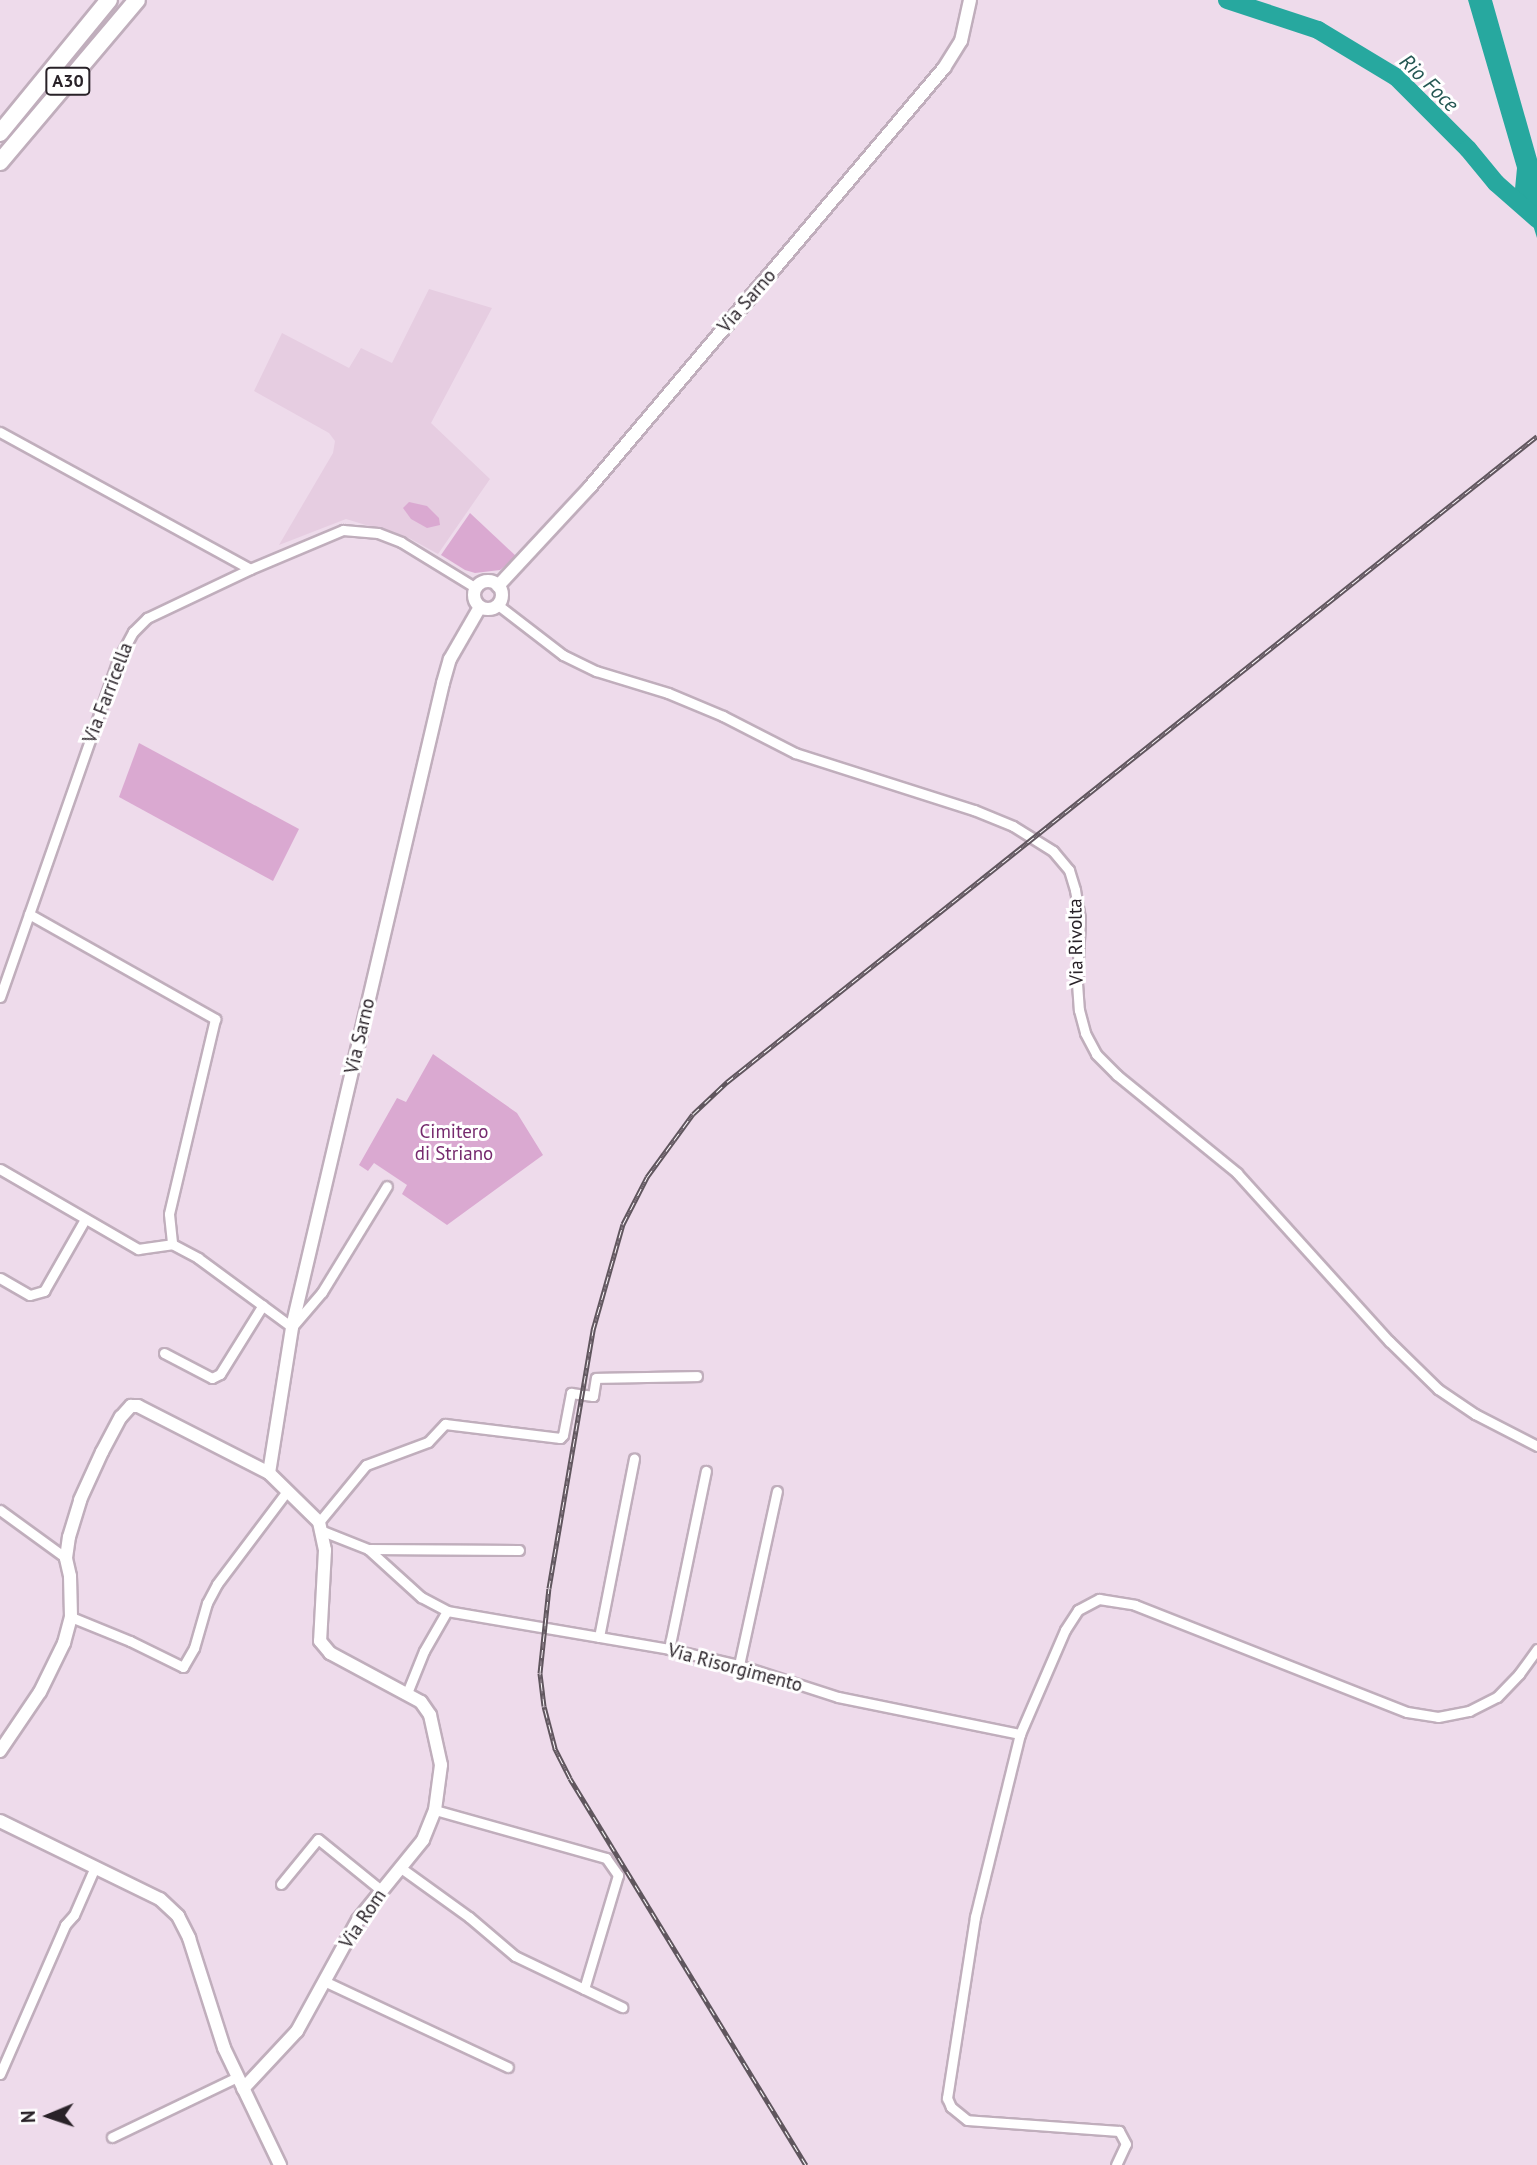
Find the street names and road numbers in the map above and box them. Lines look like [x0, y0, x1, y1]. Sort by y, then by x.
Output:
road number: A30 [45, 66, 91, 96]
street label: Via Sarno [713, 264, 781, 338]
street label: Via Farricella [78, 639, 138, 747]
street label: Via Rivolta [1064, 898, 1088, 986]
street label: Via Sarno [340, 996, 380, 1076]
street label: Via Risorgimento [665, 1639, 805, 1697]
street label: Via Rom [335, 1885, 391, 1953]

